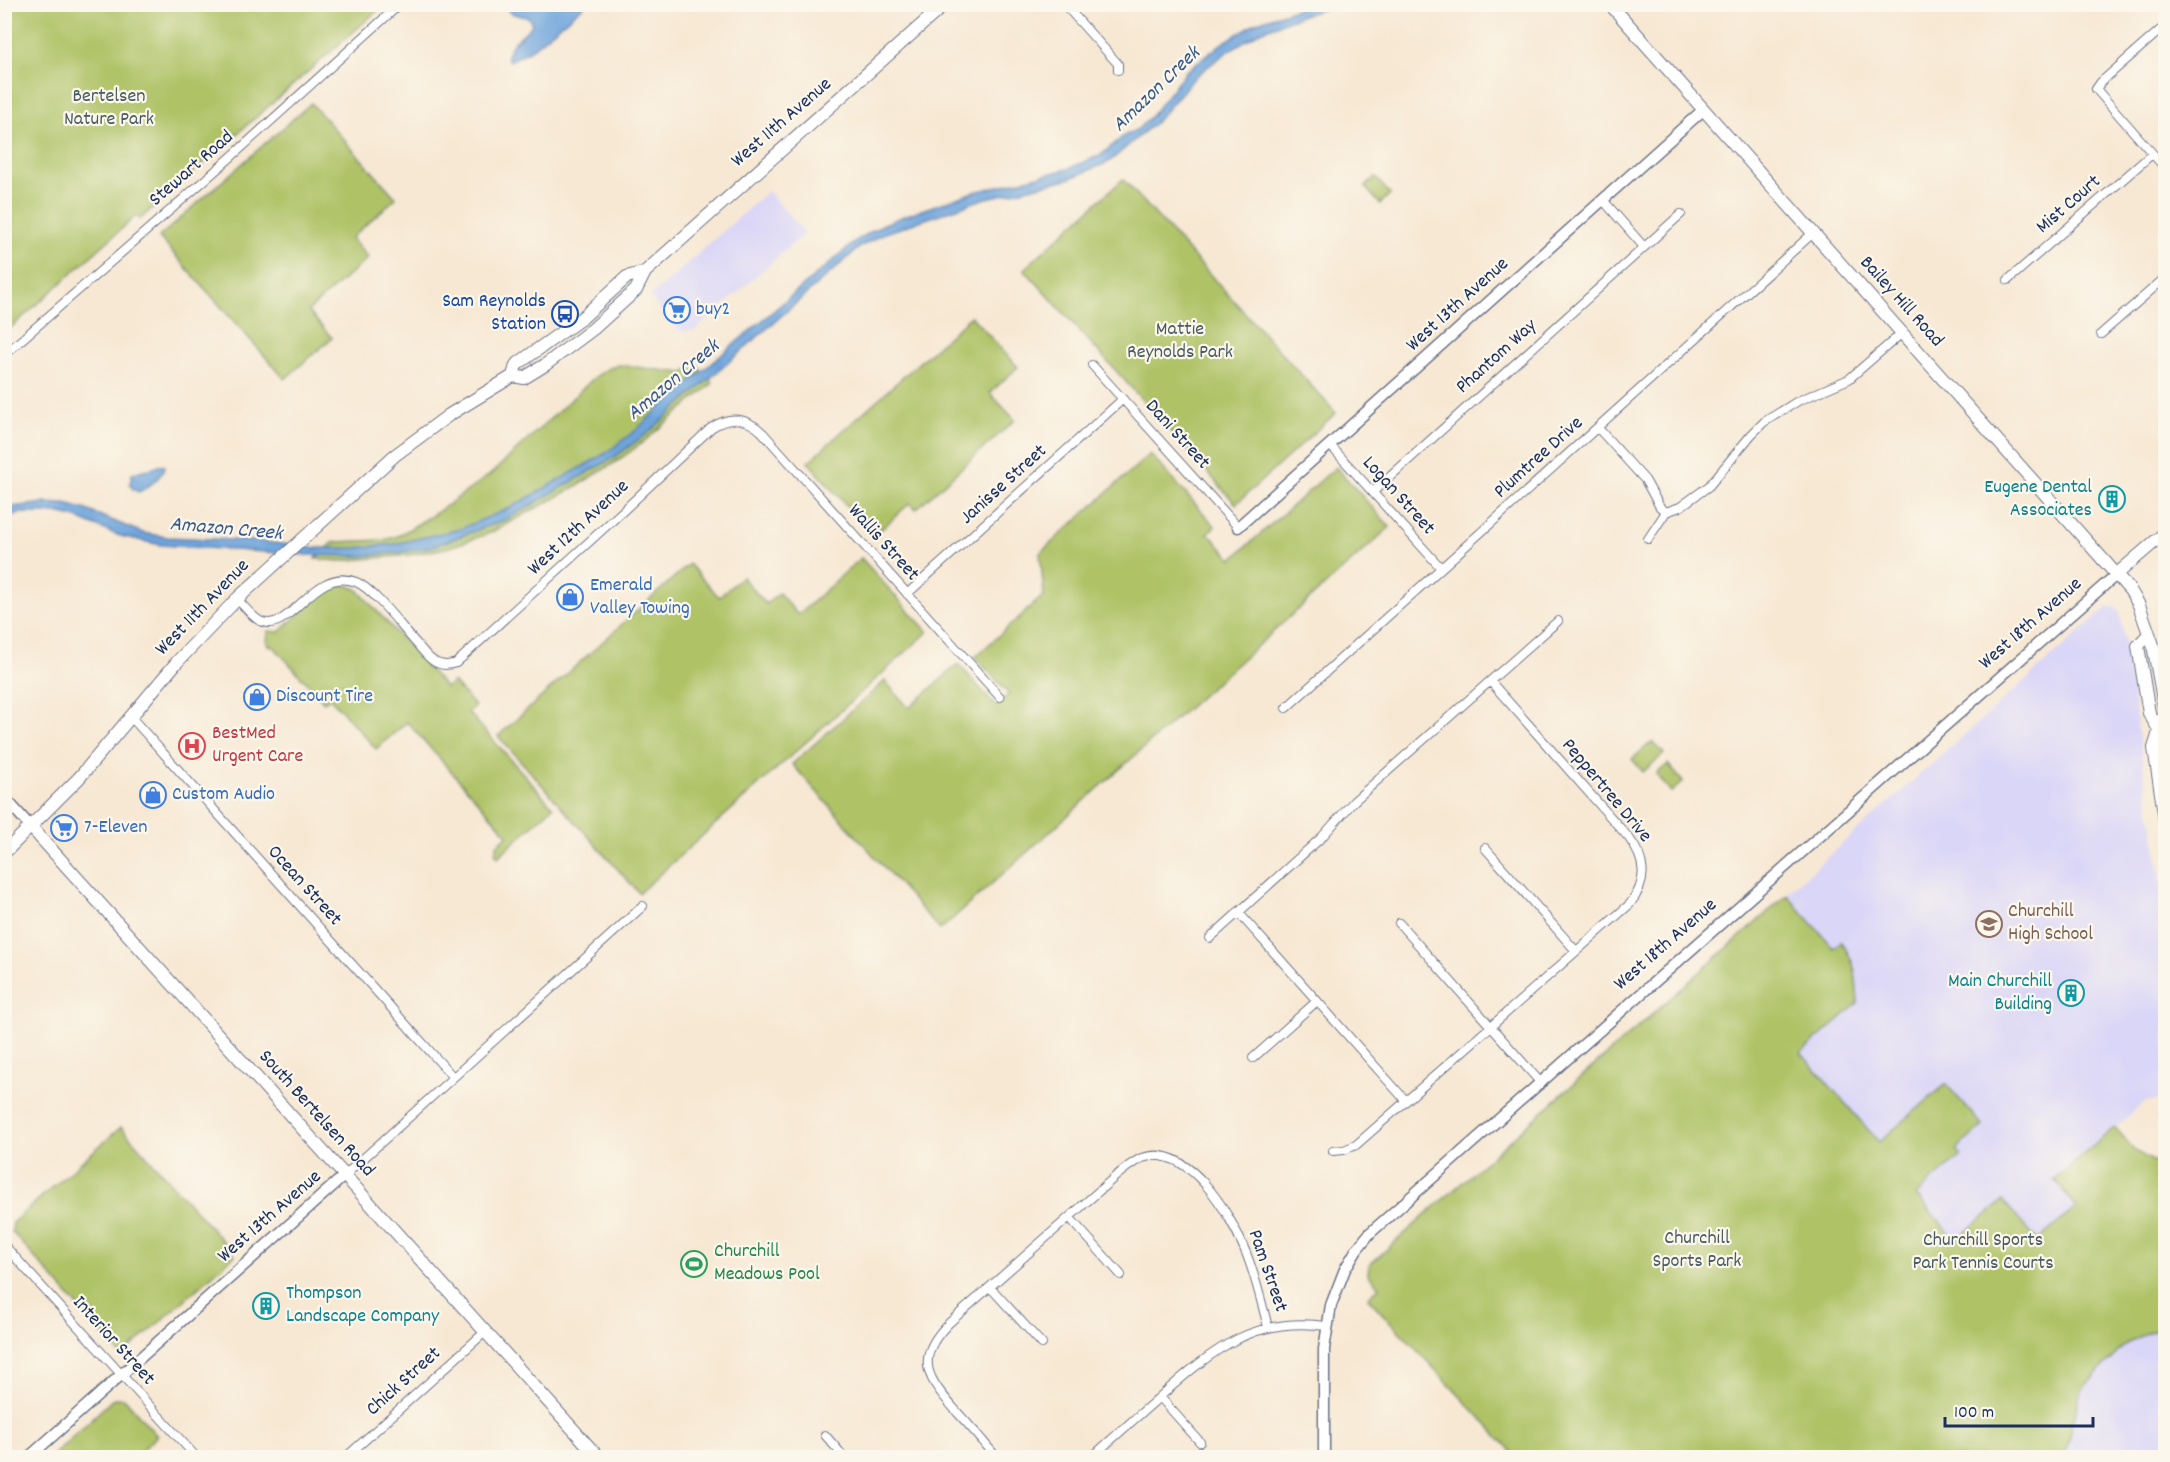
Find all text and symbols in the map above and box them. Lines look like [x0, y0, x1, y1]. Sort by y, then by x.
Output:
water label: Amazon Creek [1106, 38, 1210, 140]
street label: West 11th Avenue [726, 71, 839, 175]
park label: Bertelsen Nature Park [64, 83, 154, 134]
street label: Stewart Road [144, 124, 240, 214]
street label: Mist Court [2030, 169, 2108, 241]
street label: Bailey Hill Road [1852, 250, 1950, 354]
street label: West 13th Avenue [1400, 251, 1516, 359]
place label: Sam Reynolds Station [442, 288, 546, 339]
supermarket icon: buy2 [662, 295, 692, 325]
place label: buy2 [696, 296, 730, 324]
bus stop icon: Sam Reynolds Station [550, 299, 580, 329]
street label: Phantom Way [1450, 312, 1544, 401]
park label: Mattie Reynolds Park [1127, 316, 1233, 367]
water label: Amazon Creek [621, 332, 729, 429]
street label: Dani Street [1138, 394, 1216, 476]
street label: Plumtree Drive [1488, 410, 1590, 506]
street label: Janisse Street [954, 438, 1054, 532]
street label: Logan Street [1355, 450, 1441, 542]
street label: West 12th Avenue [522, 473, 636, 582]
place label: Eugene Dental Associates [1984, 474, 2092, 525]
building icon: Eugene Dental Associates [2097, 484, 2127, 514]
street label: Wallis Street [841, 498, 925, 588]
water label: Amazon Creek [168, 510, 286, 550]
street label: West 11th Avenue [149, 553, 257, 663]
street label: West 18th Avenue [1973, 571, 2089, 677]
place label: Emerald Valley Towing [590, 572, 690, 623]
shop icon: Emerald Valley Towing [555, 582, 585, 612]
shop icon: Discount Tire [242, 682, 272, 712]
place label: Discount Tire [276, 683, 373, 711]
place label: BestMed Urgent Care [212, 720, 303, 771]
hospital icon: BestMed Urgent Care [177, 731, 207, 761]
street label: Peppertree Drive [1554, 733, 1658, 849]
shop icon: Custom Audio [138, 780, 168, 810]
place label: Custom Audio [172, 781, 275, 809]
supermarket icon: 7-Eleven [49, 813, 79, 843]
place label: 7-Eleven [84, 814, 148, 842]
street label: Ocean Street [260, 839, 348, 933]
street label: West 18th Avenue [1608, 892, 1724, 998]
place label: Churchill High School [2008, 898, 2093, 949]
school or university icon: Churchill High School [1974, 909, 2004, 939]
place label: Main Churchill Building [1948, 968, 2052, 1019]
building icon: Main Churchill Building [2056, 978, 2086, 1008]
street label: South Bertelsen Road [251, 1044, 381, 1184]
street label: West 13th Avenue [212, 1164, 328, 1270]
park label: Churchill Sports Park [1653, 1225, 1741, 1276]
street label: Pam Street [1240, 1226, 1294, 1316]
park label: Churchill Sports Park Tennis Courts [1912, 1227, 2054, 1278]
place label: Churchill Meadows Pool [714, 1238, 820, 1289]
sports icon: Churchill Meadows Pool [679, 1249, 709, 1279]
place label: Thompson Landscape Company [286, 1280, 440, 1331]
street label: Interior Street [65, 1290, 161, 1392]
building icon: Thompson Landscape Company [251, 1291, 281, 1321]
street label: Chick Street [360, 1341, 448, 1423]
scale bar [1945, 1390, 2094, 1428]
text: 100 m [1954, 1401, 1994, 1426]

